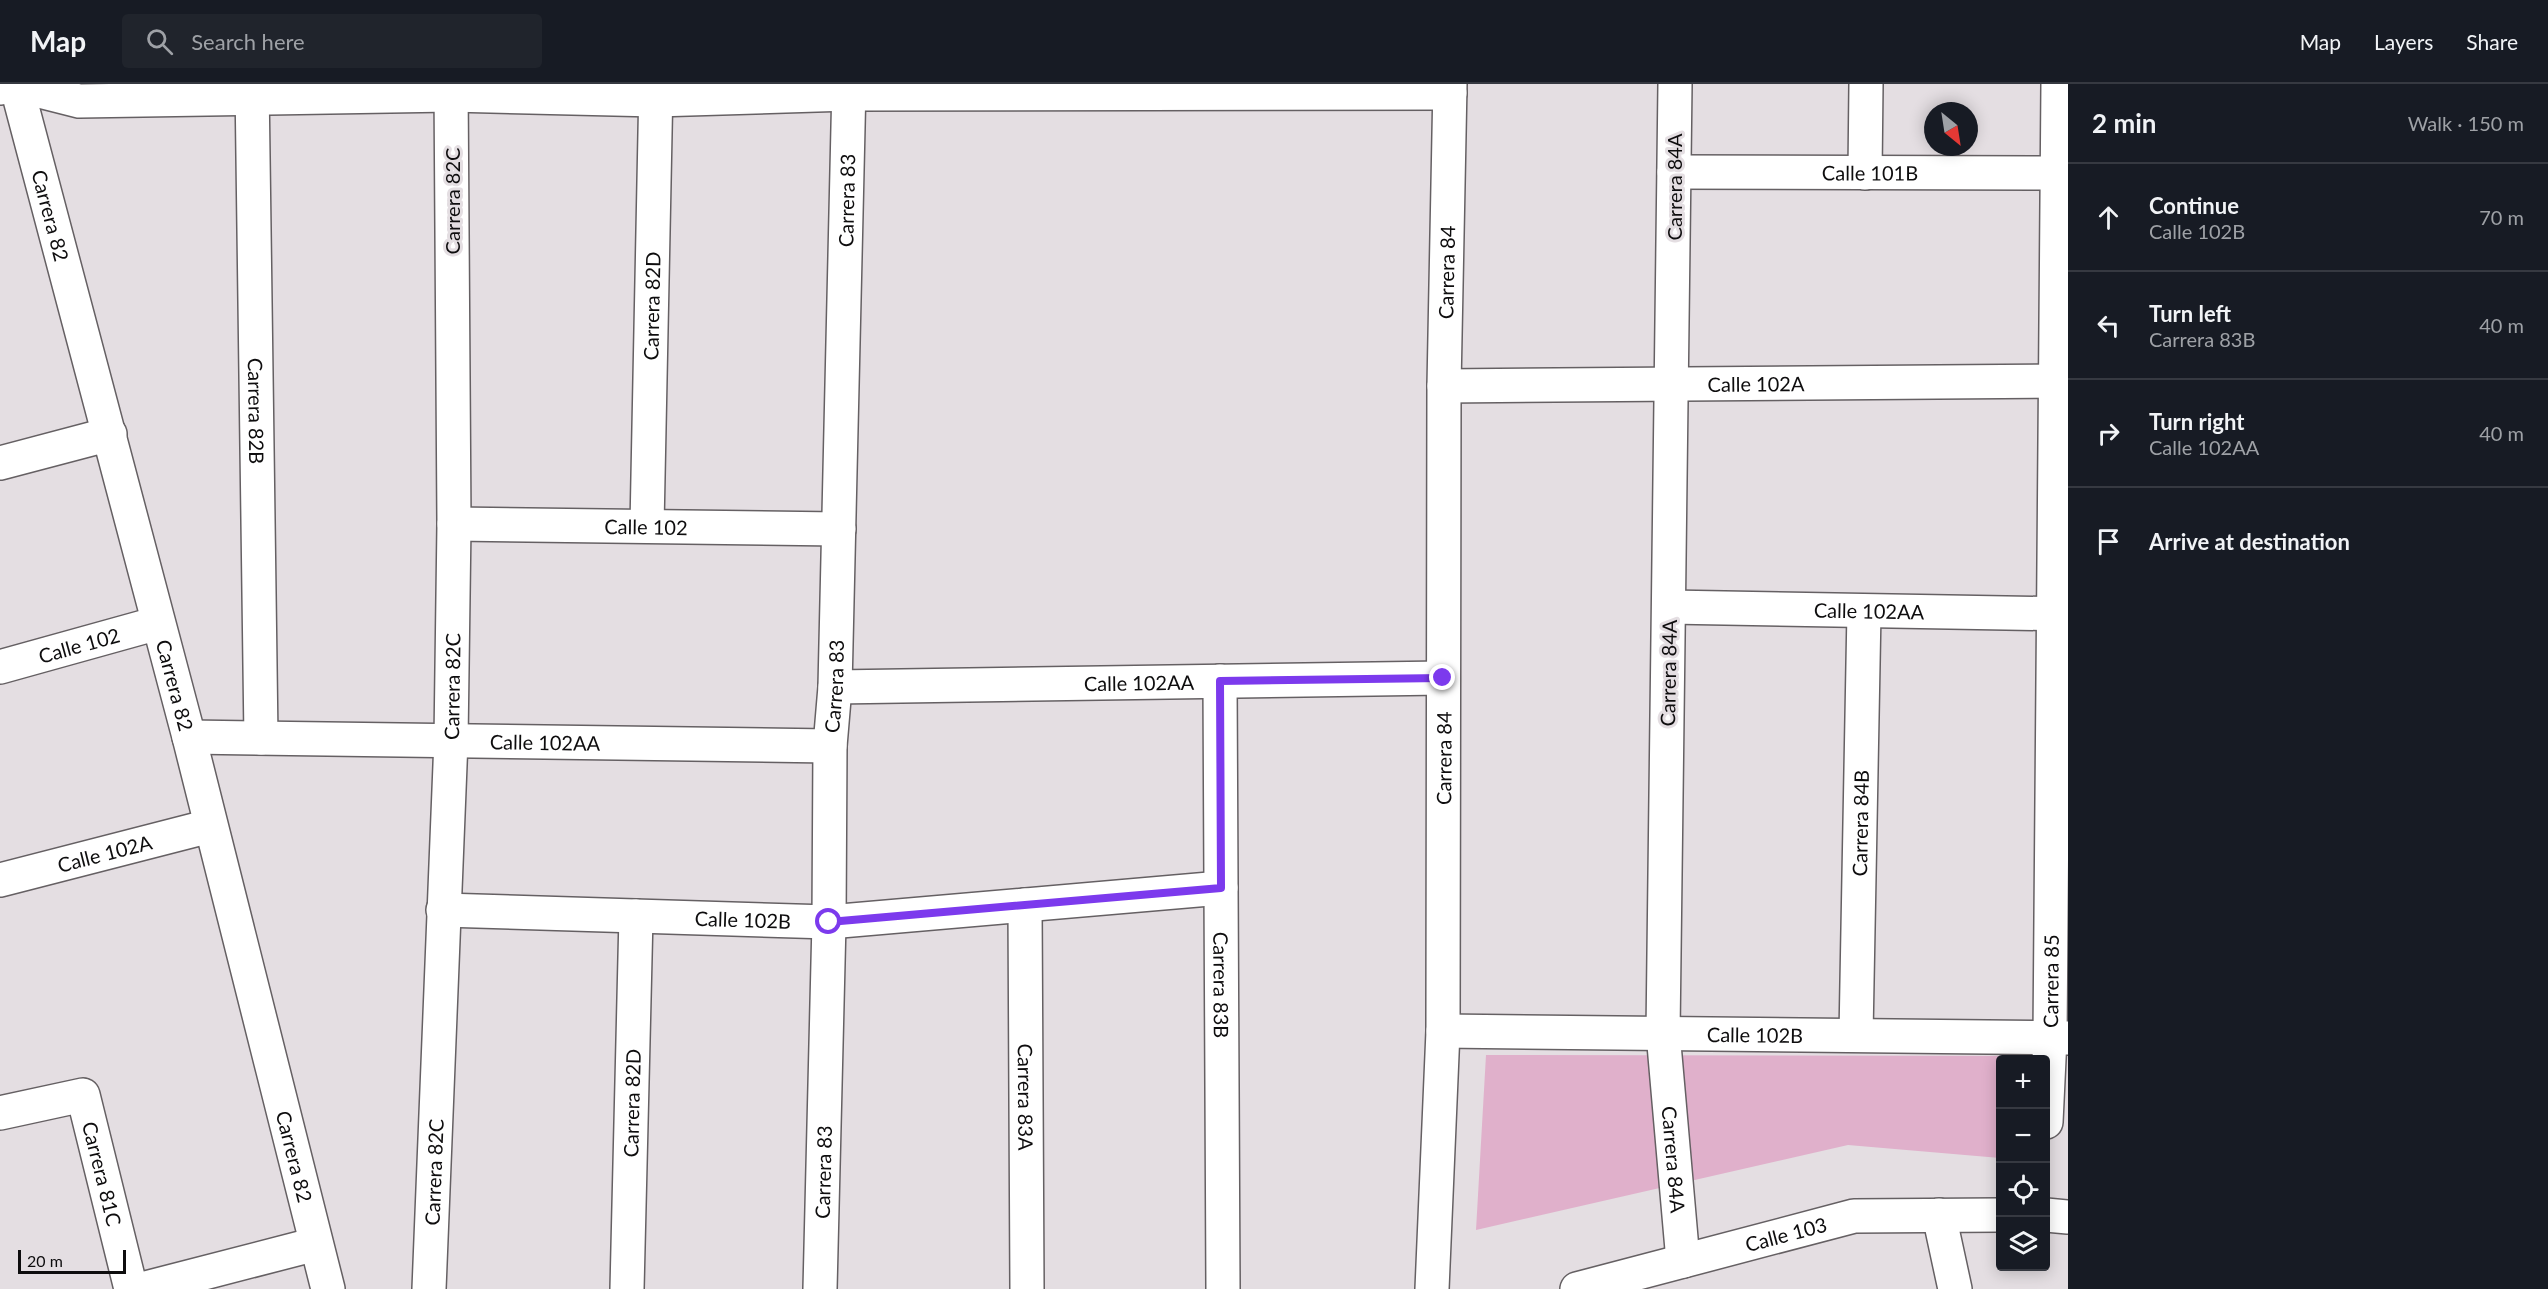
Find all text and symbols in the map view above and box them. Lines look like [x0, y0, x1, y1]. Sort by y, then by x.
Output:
search box [122, 14, 542, 68]
text: Map [30, 24, 86, 58]
icon: search [143, 25, 176, 58]
text: Search here [191, 28, 305, 55]
text: Map [2300, 29, 2341, 54]
text: Layers [2374, 29, 2433, 54]
text: Share [2466, 29, 2518, 54]
north arrow [1924, 102, 1978, 156]
text: 2 min [2092, 107, 2156, 139]
text: Walk · 150 m [2408, 111, 2524, 135]
street label: Carrera 84A [1662, 133, 1686, 240]
street label: Carrera 82C [440, 148, 464, 254]
street label: Carrera 83 [833, 153, 859, 247]
street label: Calle 101B [1822, 160, 1918, 185]
street label: Carrera 82 [27, 167, 74, 264]
text: Continue [2149, 192, 2239, 219]
icon: ahead [2092, 201, 2125, 234]
text: 70 m [2479, 205, 2524, 229]
text: Calle 102B [2149, 219, 2245, 243]
street label: Carrera 84 [1433, 225, 1459, 319]
street label: Carrera 82D [638, 251, 665, 361]
text: Turn left [2149, 300, 2231, 327]
icon: left [2092, 309, 2125, 342]
text: 40 m [2479, 313, 2524, 337]
text: Carrera 83B [2149, 327, 2255, 351]
street label: Carrera 82B [244, 358, 269, 464]
street label: Calle 102A [1707, 371, 1805, 396]
text: Turn right [2149, 408, 2244, 435]
icon: right [2092, 417, 2125, 450]
text: 40 m [2479, 421, 2524, 445]
text: Calle 102AA [2149, 435, 2259, 459]
street label: Calle 102 [604, 514, 688, 539]
icon: arrive [2092, 525, 2125, 558]
text: Arrive at destination [2149, 528, 2350, 555]
street label: Calle 102AA [1814, 598, 1925, 623]
street label: Carrera 84A [1655, 619, 1681, 727]
street label: Calle 102 [36, 622, 122, 668]
street label: Carrera 82C [439, 633, 464, 740]
street label: Carrera 82 [152, 637, 199, 734]
street label: Carrera 83 [819, 639, 848, 734]
route end [1429, 664, 1455, 690]
street label: Calle 102AA [1084, 670, 1195, 695]
street label: Carrera 84 [1431, 711, 1455, 805]
street label: Calle 102AA [490, 729, 601, 755]
street label: Carrera 84B [1847, 770, 1873, 876]
street label: Calle 102A [55, 829, 155, 877]
street label: Calle 102B [694, 906, 791, 933]
route start [815, 908, 841, 934]
street label: Carrera 83B [1209, 932, 1234, 1038]
street label: Carrera 85 [2038, 934, 2063, 1028]
street label: Calle 102B [1707, 1022, 1803, 1047]
street label: Carrera 83A [1014, 1043, 1038, 1151]
street label: Carrera 82D [618, 1048, 645, 1158]
map controls [1996, 1055, 2050, 1271]
button: + [1996, 1055, 2050, 1109]
street label: Carrera 84A [1657, 1105, 1691, 1214]
street label: Carrera 82 [272, 1108, 318, 1205]
button: − [1996, 1109, 2050, 1163]
street label: Carrera 82C [420, 1118, 448, 1226]
street label: Carrera 81C [78, 1119, 127, 1228]
street label: Carrera 83 [810, 1125, 836, 1219]
button: locate [1996, 1163, 2050, 1217]
street label: Calle 103 [1743, 1212, 1829, 1256]
button: layers [1996, 1217, 2050, 1271]
scale bar [18, 1247, 126, 1274]
text: 20 m [27, 1251, 63, 1270]

